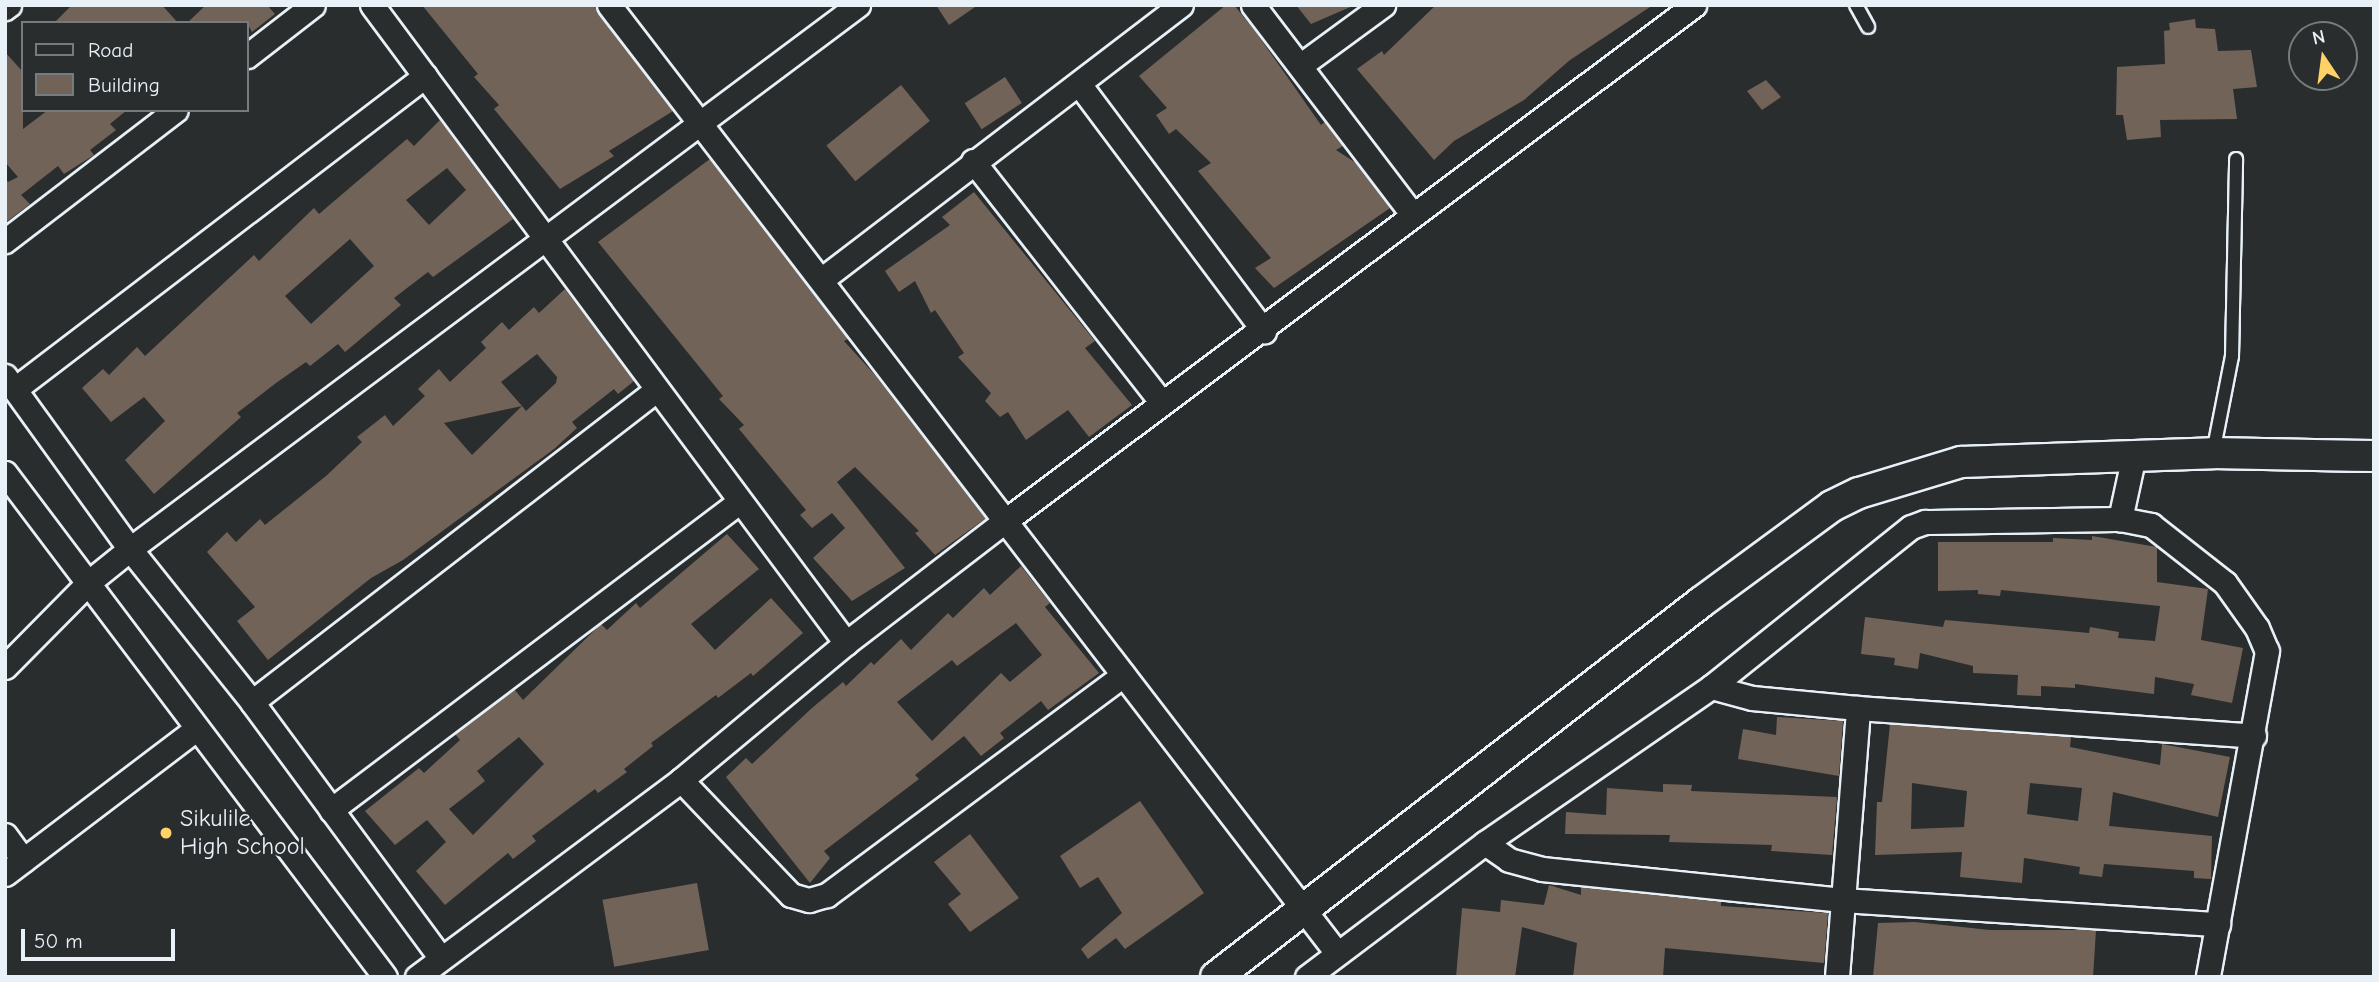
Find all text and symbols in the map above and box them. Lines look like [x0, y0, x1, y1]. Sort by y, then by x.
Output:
legend [21, 21, 248, 112]
north arrow [2288, 21, 2358, 91]
text: N [2310, 25, 2327, 50]
text: Road [88, 38, 133, 62]
text: Building [88, 73, 160, 97]
place label: Sikulile High School [180, 805, 305, 861]
marker: Sikulile High School [158, 825, 174, 841]
scale bar [24, 916, 178, 960]
text: 50 m [34, 929, 83, 953]

